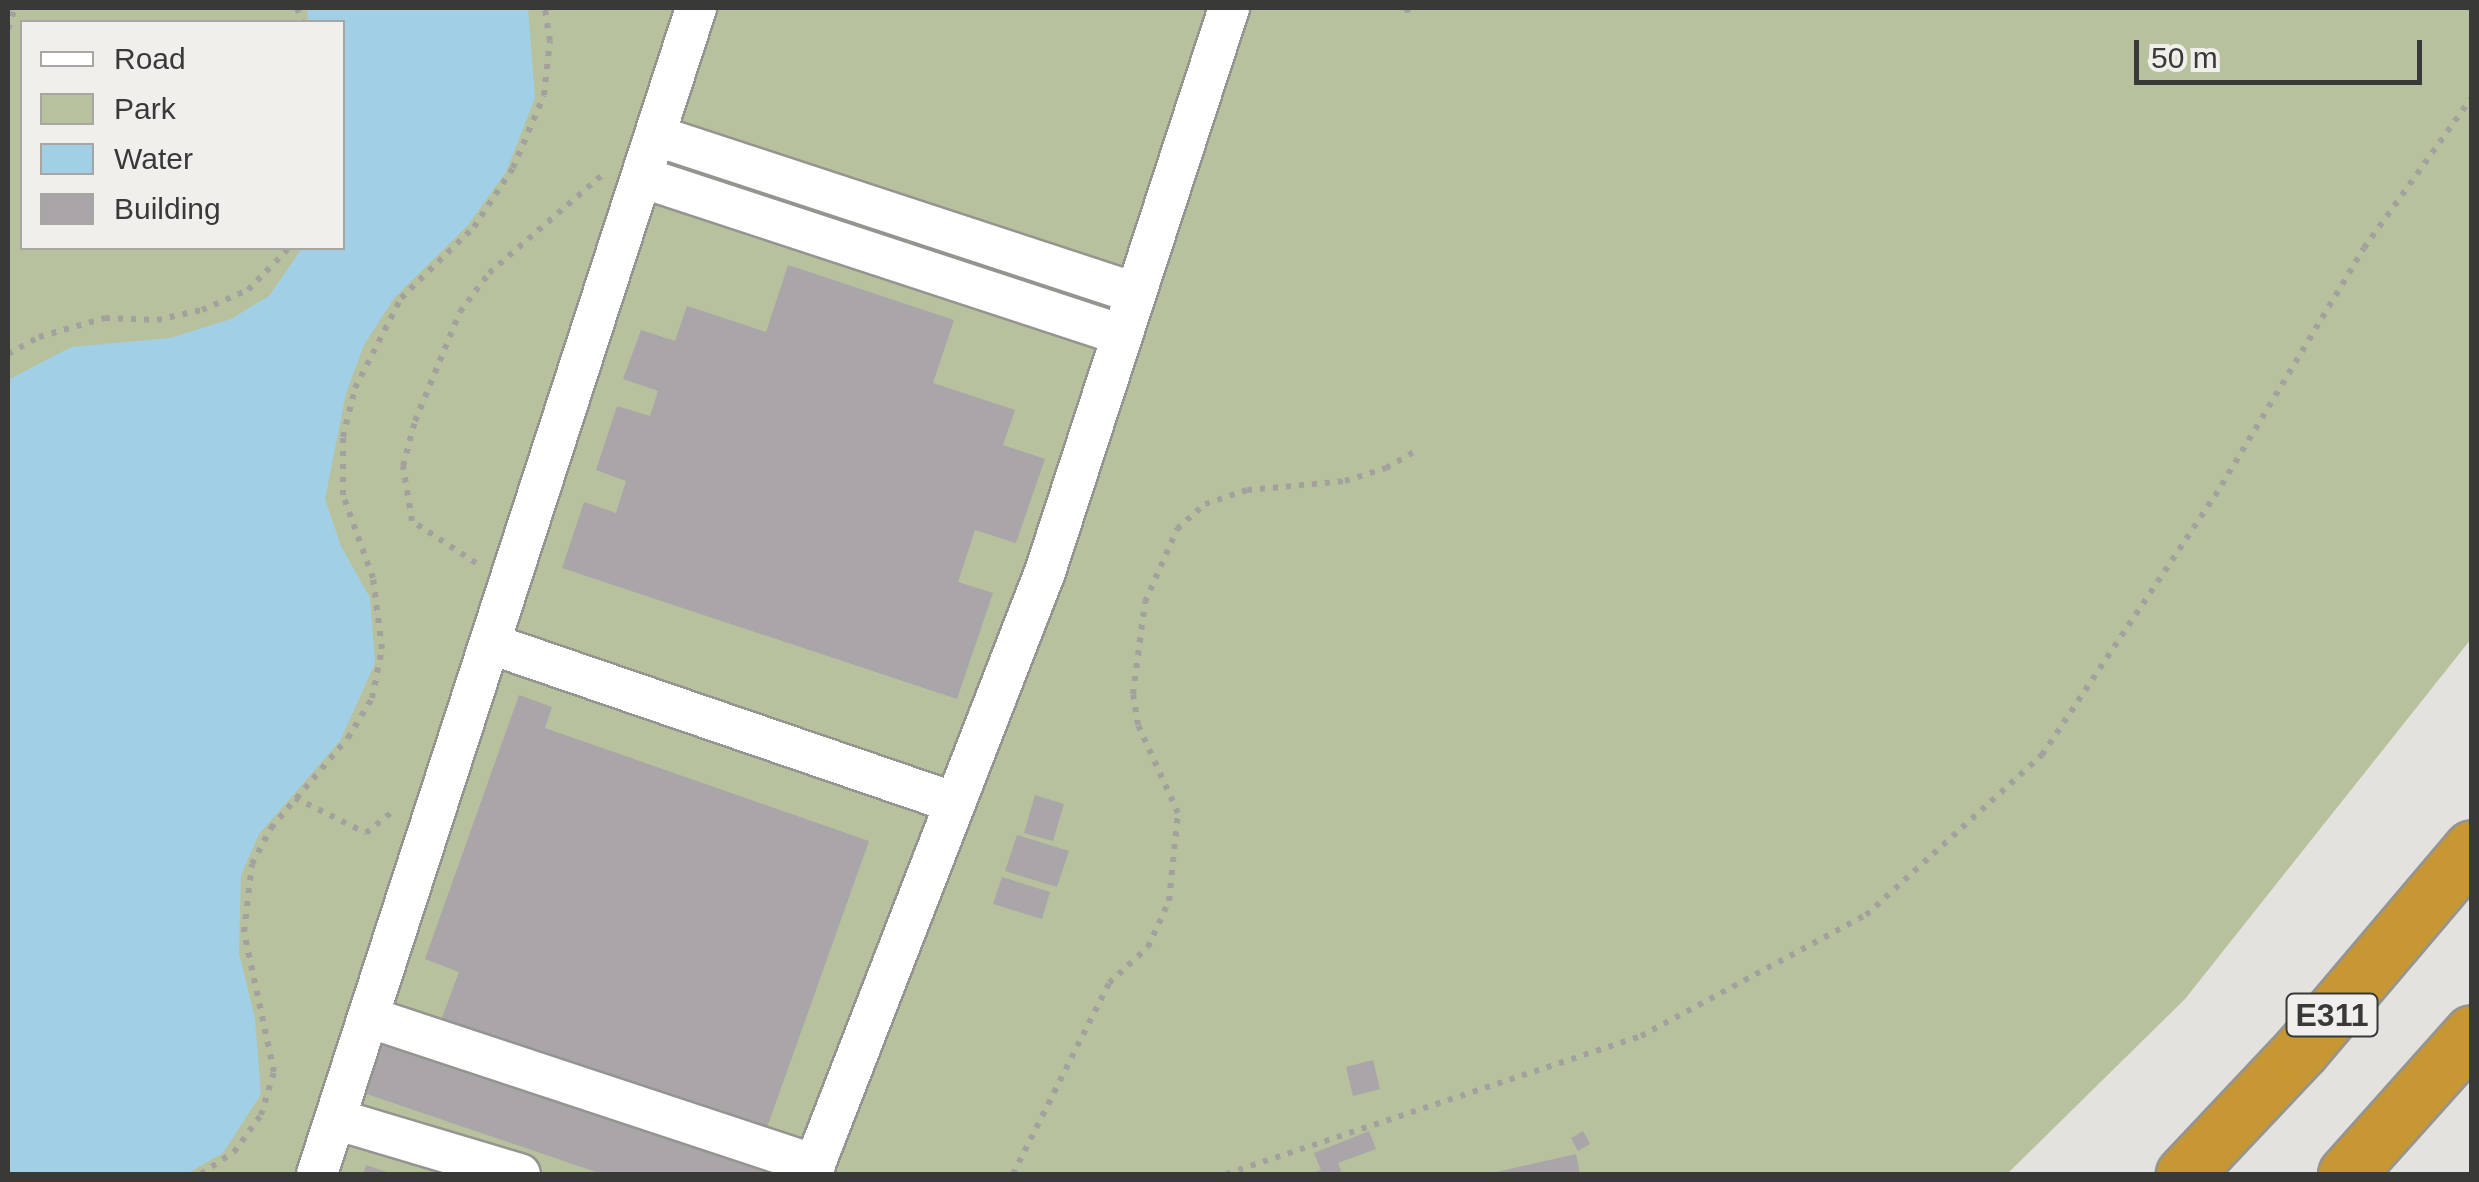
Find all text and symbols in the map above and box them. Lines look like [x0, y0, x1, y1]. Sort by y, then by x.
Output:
legend [20, 20, 345, 250]
scale bar [2139, 20, 2426, 82]
text: 50 m [2151, 41, 2218, 74]
text: Road [114, 42, 186, 75]
text: Park [114, 92, 176, 125]
text: Water [114, 142, 193, 175]
text: Building [114, 192, 221, 225]
road number: E311 [2284, 988, 2380, 1042]

